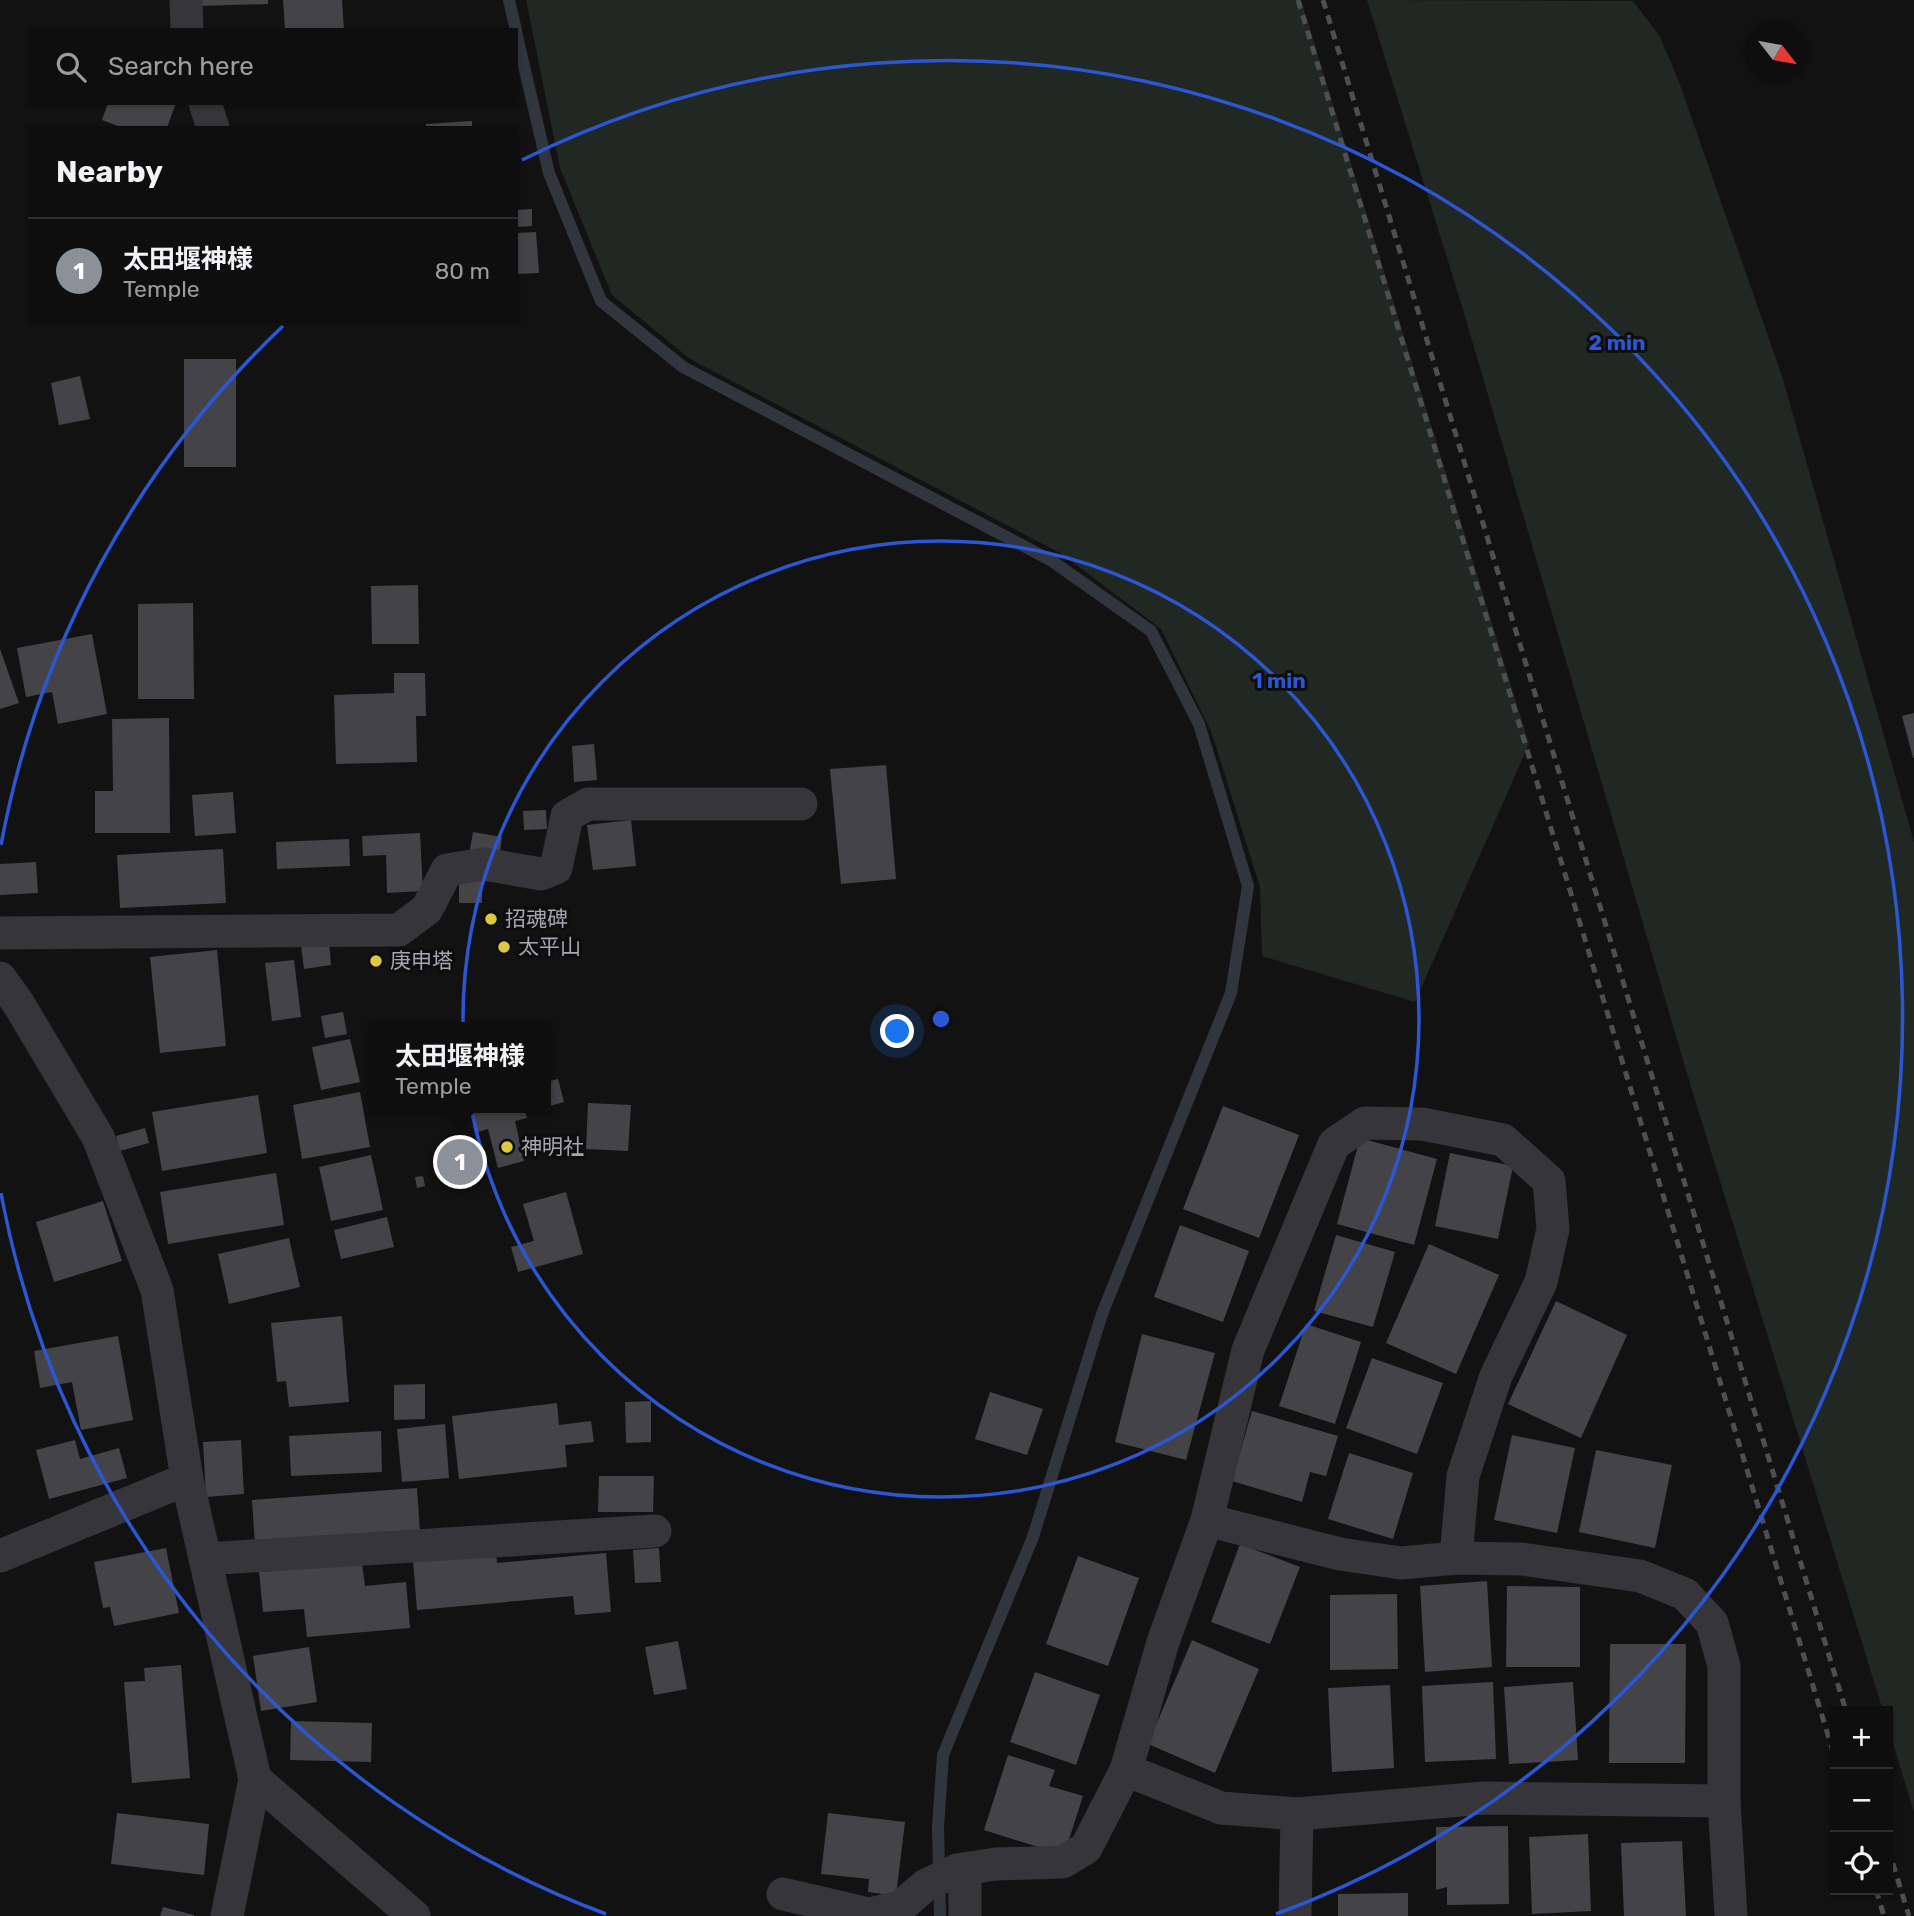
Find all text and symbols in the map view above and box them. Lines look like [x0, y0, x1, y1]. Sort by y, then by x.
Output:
north arrow [1746, 21, 1809, 84]
search box [28, 28, 518, 105]
icon: search [52, 48, 90, 86]
text: Search here [108, 51, 254, 82]
text: Nearby [56, 154, 163, 190]
text: 太田堰神様 [123, 244, 253, 275]
text: 1 [73, 257, 85, 285]
text: 80 m [435, 257, 490, 285]
text: Temple [123, 275, 200, 303]
text: 2 min [1589, 330, 1645, 355]
text: 1 min [1252, 668, 1306, 693]
place label: 招魂碑 [505, 906, 568, 931]
marker: 招魂碑 [483, 911, 499, 927]
place label: 太平山 [518, 934, 581, 959]
marker: 太平山 [496, 939, 512, 955]
place label: 庚申塔 [390, 948, 453, 973]
marker: 庚申塔 [368, 953, 384, 969]
centre of rings [929, 1007, 953, 1031]
your location [880, 1014, 914, 1048]
popup [369, 1022, 551, 1113]
text: 太田堰神様 [395, 1041, 525, 1072]
text: Temple [395, 1072, 472, 1100]
place label: 神明社 [521, 1134, 584, 1159]
pin: 1 [437, 1136, 483, 1188]
marker: 神明社 [499, 1139, 515, 1155]
map controls [1830, 1706, 1893, 1895]
button: + [1830, 1706, 1893, 1769]
button: − [1830, 1769, 1893, 1832]
button: locate [1830, 1832, 1893, 1895]

